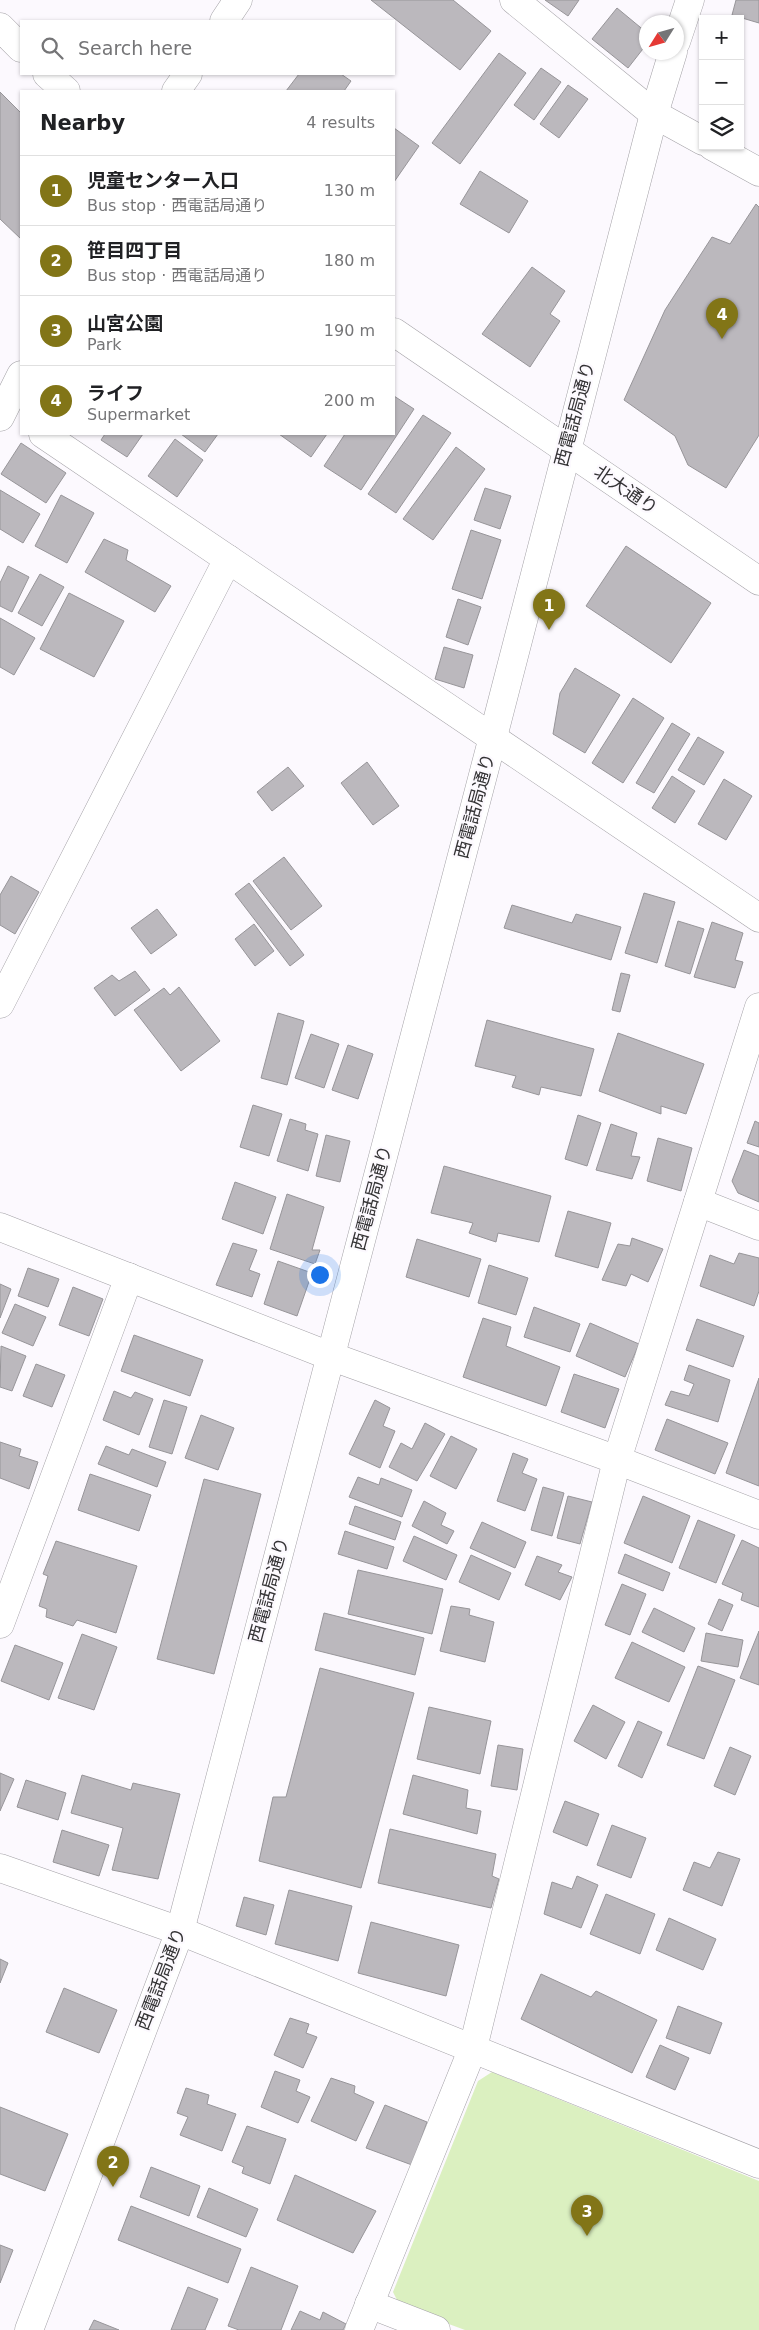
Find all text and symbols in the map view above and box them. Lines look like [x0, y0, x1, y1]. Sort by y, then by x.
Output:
north arrow [639, 15, 684, 60]
map controls [699, 15, 744, 150]
button: + [699, 15, 744, 60]
search box [20, 20, 395, 75]
icon: search [38, 34, 66, 62]
text: Search here [78, 37, 192, 59]
button: − [699, 60, 744, 105]
button: layers [699, 105, 744, 150]
text: Nearby [40, 111, 125, 135]
text: 4 results [306, 113, 375, 132]
text: 児童センター入口 [87, 169, 239, 191]
text: 1 [50, 181, 62, 200]
text: 130 m [324, 181, 375, 200]
text: Bus stop · 西電話局通り [87, 196, 267, 215]
text: 笹目四丁目 [87, 239, 182, 261]
text: 2 [50, 251, 62, 270]
text: 180 m [324, 251, 375, 270]
text: Bus stop · 西電話局通り [87, 266, 267, 285]
pin: 4 [706, 298, 738, 339]
text: 山宮公園 [87, 312, 163, 334]
text: 3 [50, 321, 62, 340]
text: 190 m [324, 321, 375, 340]
text: Park [87, 335, 122, 354]
street label: 西電話局通り [550, 359, 599, 469]
text: ライフ [87, 382, 144, 404]
text: 4 [50, 391, 62, 410]
text: 200 m [324, 391, 375, 410]
text: Supermarket [87, 405, 190, 424]
street label: 北大通り [591, 461, 662, 518]
pin: 1 [533, 589, 565, 630]
street label: 西電話局通り [450, 751, 499, 861]
street label: 西電話局通り [347, 1143, 396, 1253]
your location [307, 1262, 333, 1288]
street label: 西電話局通り [244, 1535, 293, 1645]
street label: 西電話局通り [131, 1925, 190, 2033]
pin: 2 [97, 2146, 129, 2187]
pin: 3 [571, 2195, 603, 2236]

